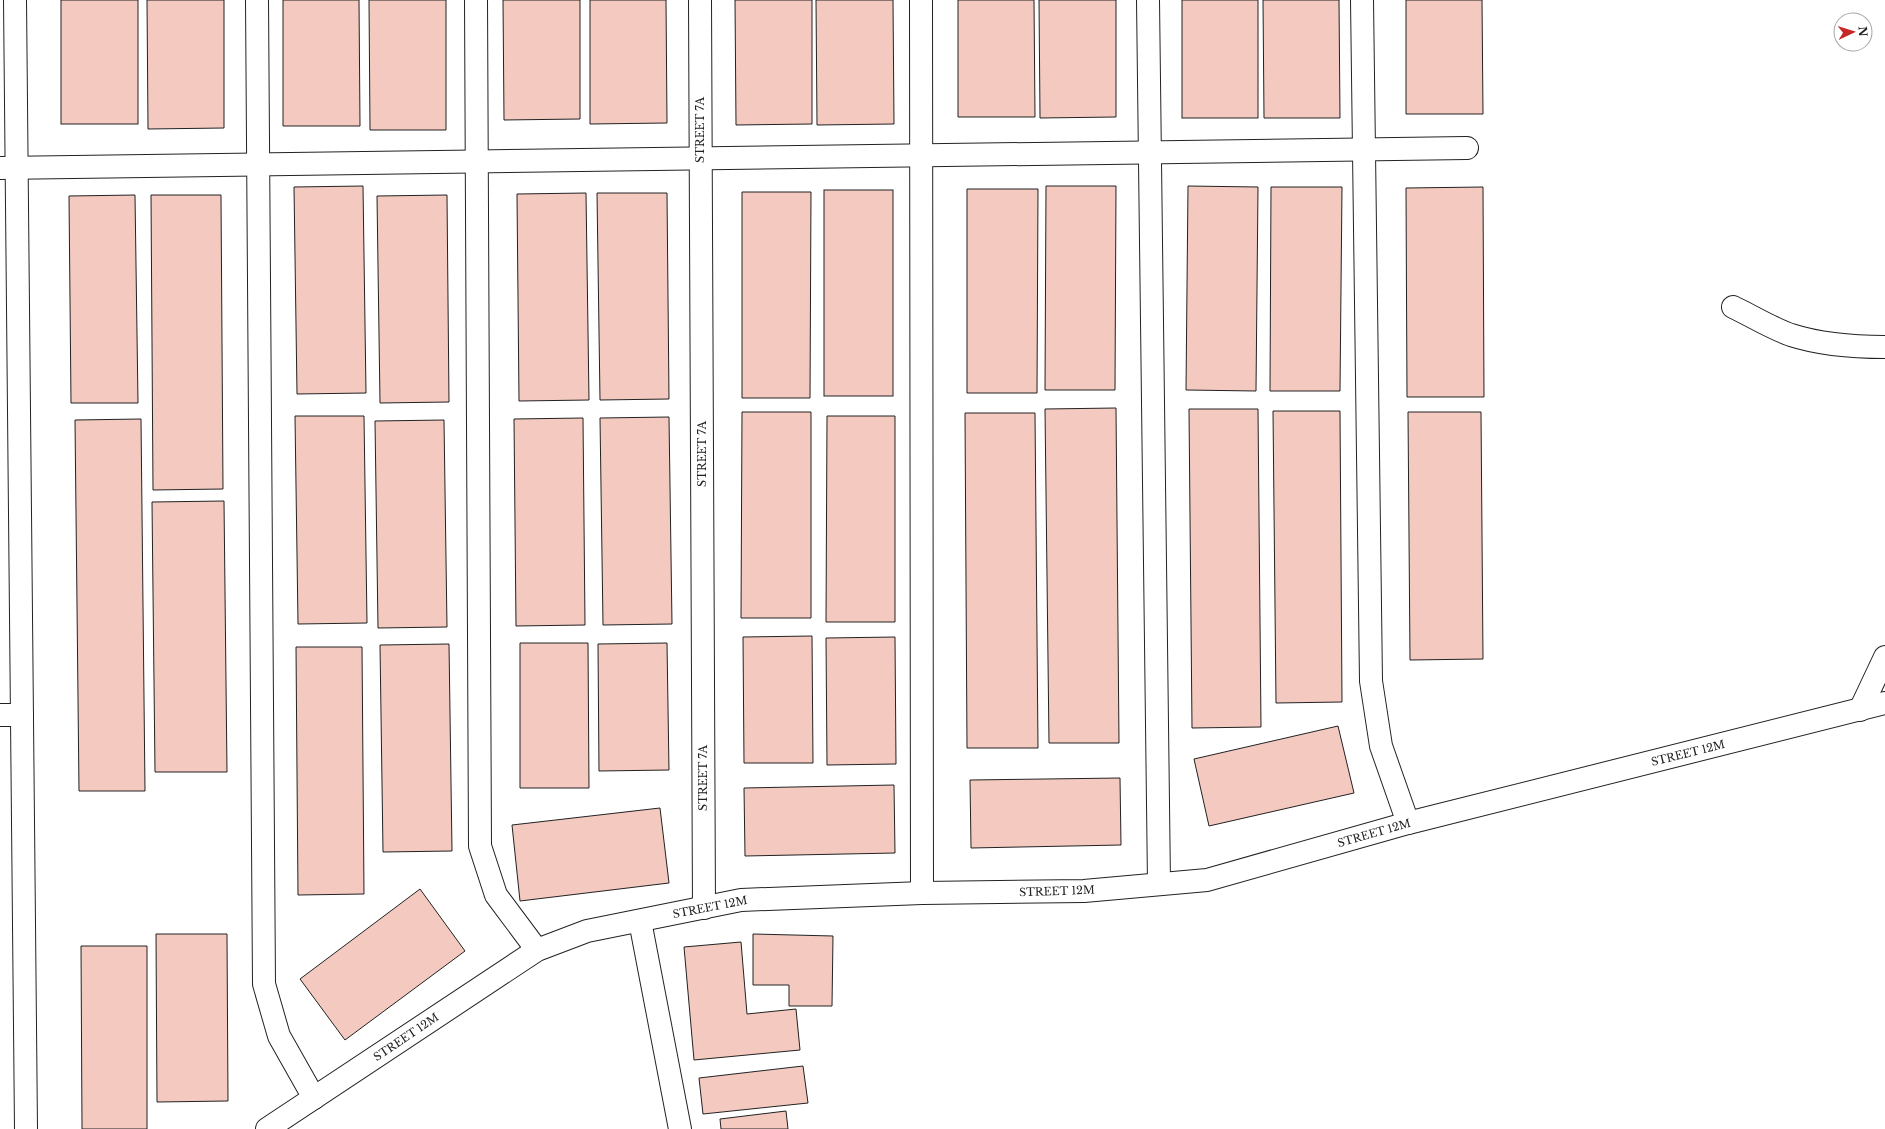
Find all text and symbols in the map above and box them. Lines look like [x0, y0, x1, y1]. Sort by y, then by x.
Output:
north arrow [1833, 12, 1873, 52]
text: N [1856, 26, 1870, 38]
street label: STREET 7A [693, 97, 707, 163]
street label: STREET 7A [695, 421, 709, 487]
street label: STREET 12M [1650, 737, 1726, 769]
street label: STREET 7A [696, 745, 710, 811]
street label: STREET 12M [1336, 816, 1412, 850]
street label: STREET 12M [1019, 883, 1095, 899]
street label: STREET 12M [671, 893, 749, 921]
street label: STREET 12M [371, 1010, 441, 1064]

